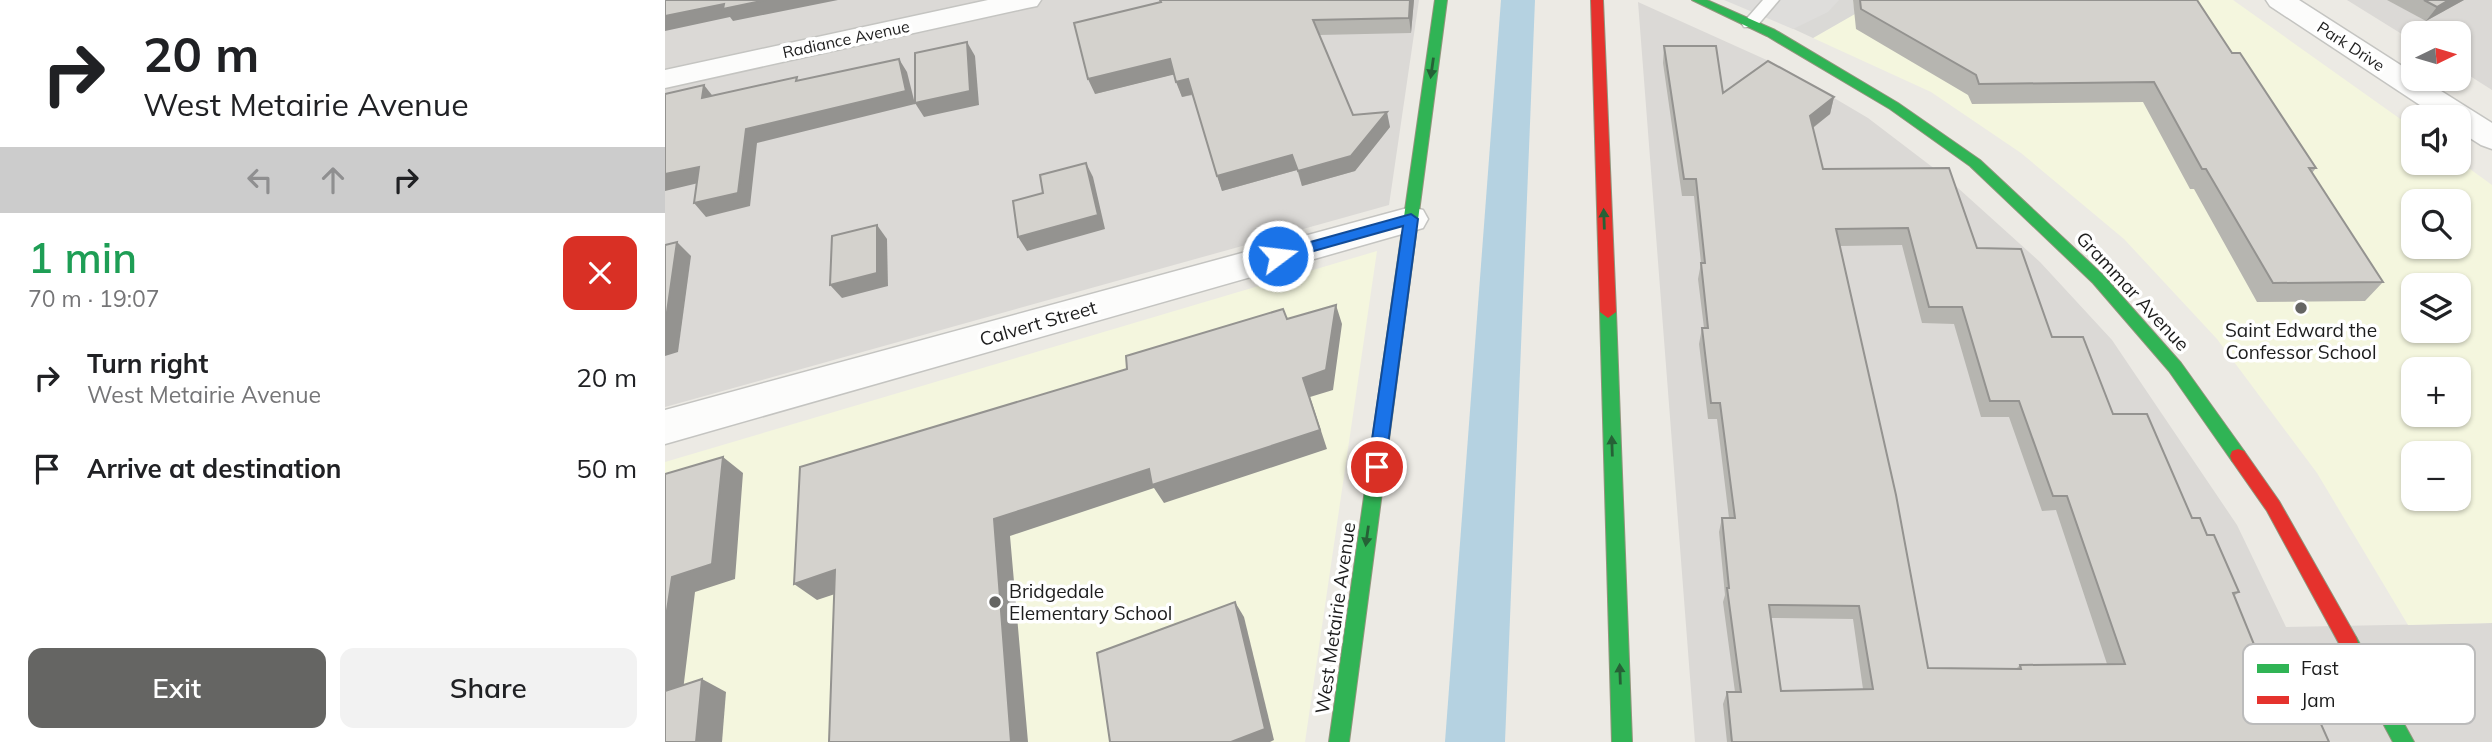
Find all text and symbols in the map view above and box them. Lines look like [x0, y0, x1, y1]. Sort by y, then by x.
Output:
street label: Radiance Avenue [781, 16, 911, 62]
street label: Park Drive [2313, 17, 2389, 75]
north arrow [2401, 21, 2471, 91]
map controls [2401, 21, 2471, 511]
text: 20 m [143, 23, 259, 84]
icon: right [28, 28, 119, 119]
one-way arrow [1426, 57, 1437, 79]
text: West Metairie Avenue [143, 84, 469, 124]
button: sound [2401, 105, 2471, 175]
icon: left [241, 161, 279, 199]
icon: ahead [314, 161, 352, 199]
icon: right [387, 161, 425, 199]
button: search [2401, 189, 2471, 259]
one-way arrow [1599, 208, 1610, 230]
position arrow [1241, 219, 1315, 293]
street label: Grammar Avenue [2071, 226, 2195, 356]
text: 1 min [28, 231, 137, 284]
button: close [563, 236, 637, 310]
button: layers [2401, 273, 2471, 343]
text: 70 m · 19:07 [28, 284, 160, 313]
street label: Calvert Street [977, 295, 1100, 351]
marker: Saint Edward the Confessor School [2293, 300, 2309, 316]
place label: Saint Edward the Confessor School [2225, 318, 2377, 364]
text: Turn right [87, 347, 208, 380]
button: + [2401, 357, 2471, 427]
icon: right [28, 359, 66, 397]
text: 20 m [576, 361, 637, 394]
text: West Metairie Avenue [87, 380, 321, 409]
one-way arrow [1606, 435, 1618, 457]
pin [1347, 437, 1407, 497]
button: − [2401, 441, 2471, 511]
icon: arrive [1358, 448, 1396, 486]
icon: arrive [28, 450, 66, 488]
text: Arrive at destination [87, 452, 342, 485]
text: 50 m [576, 452, 637, 485]
street label: West Metairie Avenue [1310, 521, 1360, 715]
one-way arrow [1361, 525, 1372, 547]
place label: Bridgedale Elementary School [1009, 579, 1172, 625]
marker: Bridgedale Elementary School [987, 594, 1003, 610]
legend [2243, 644, 2475, 724]
button: Exit [28, 648, 326, 728]
button: Share [340, 648, 637, 728]
text: Fast [2301, 656, 2339, 680]
one-way arrow [1614, 663, 1625, 685]
text: Jam [2301, 688, 2335, 712]

